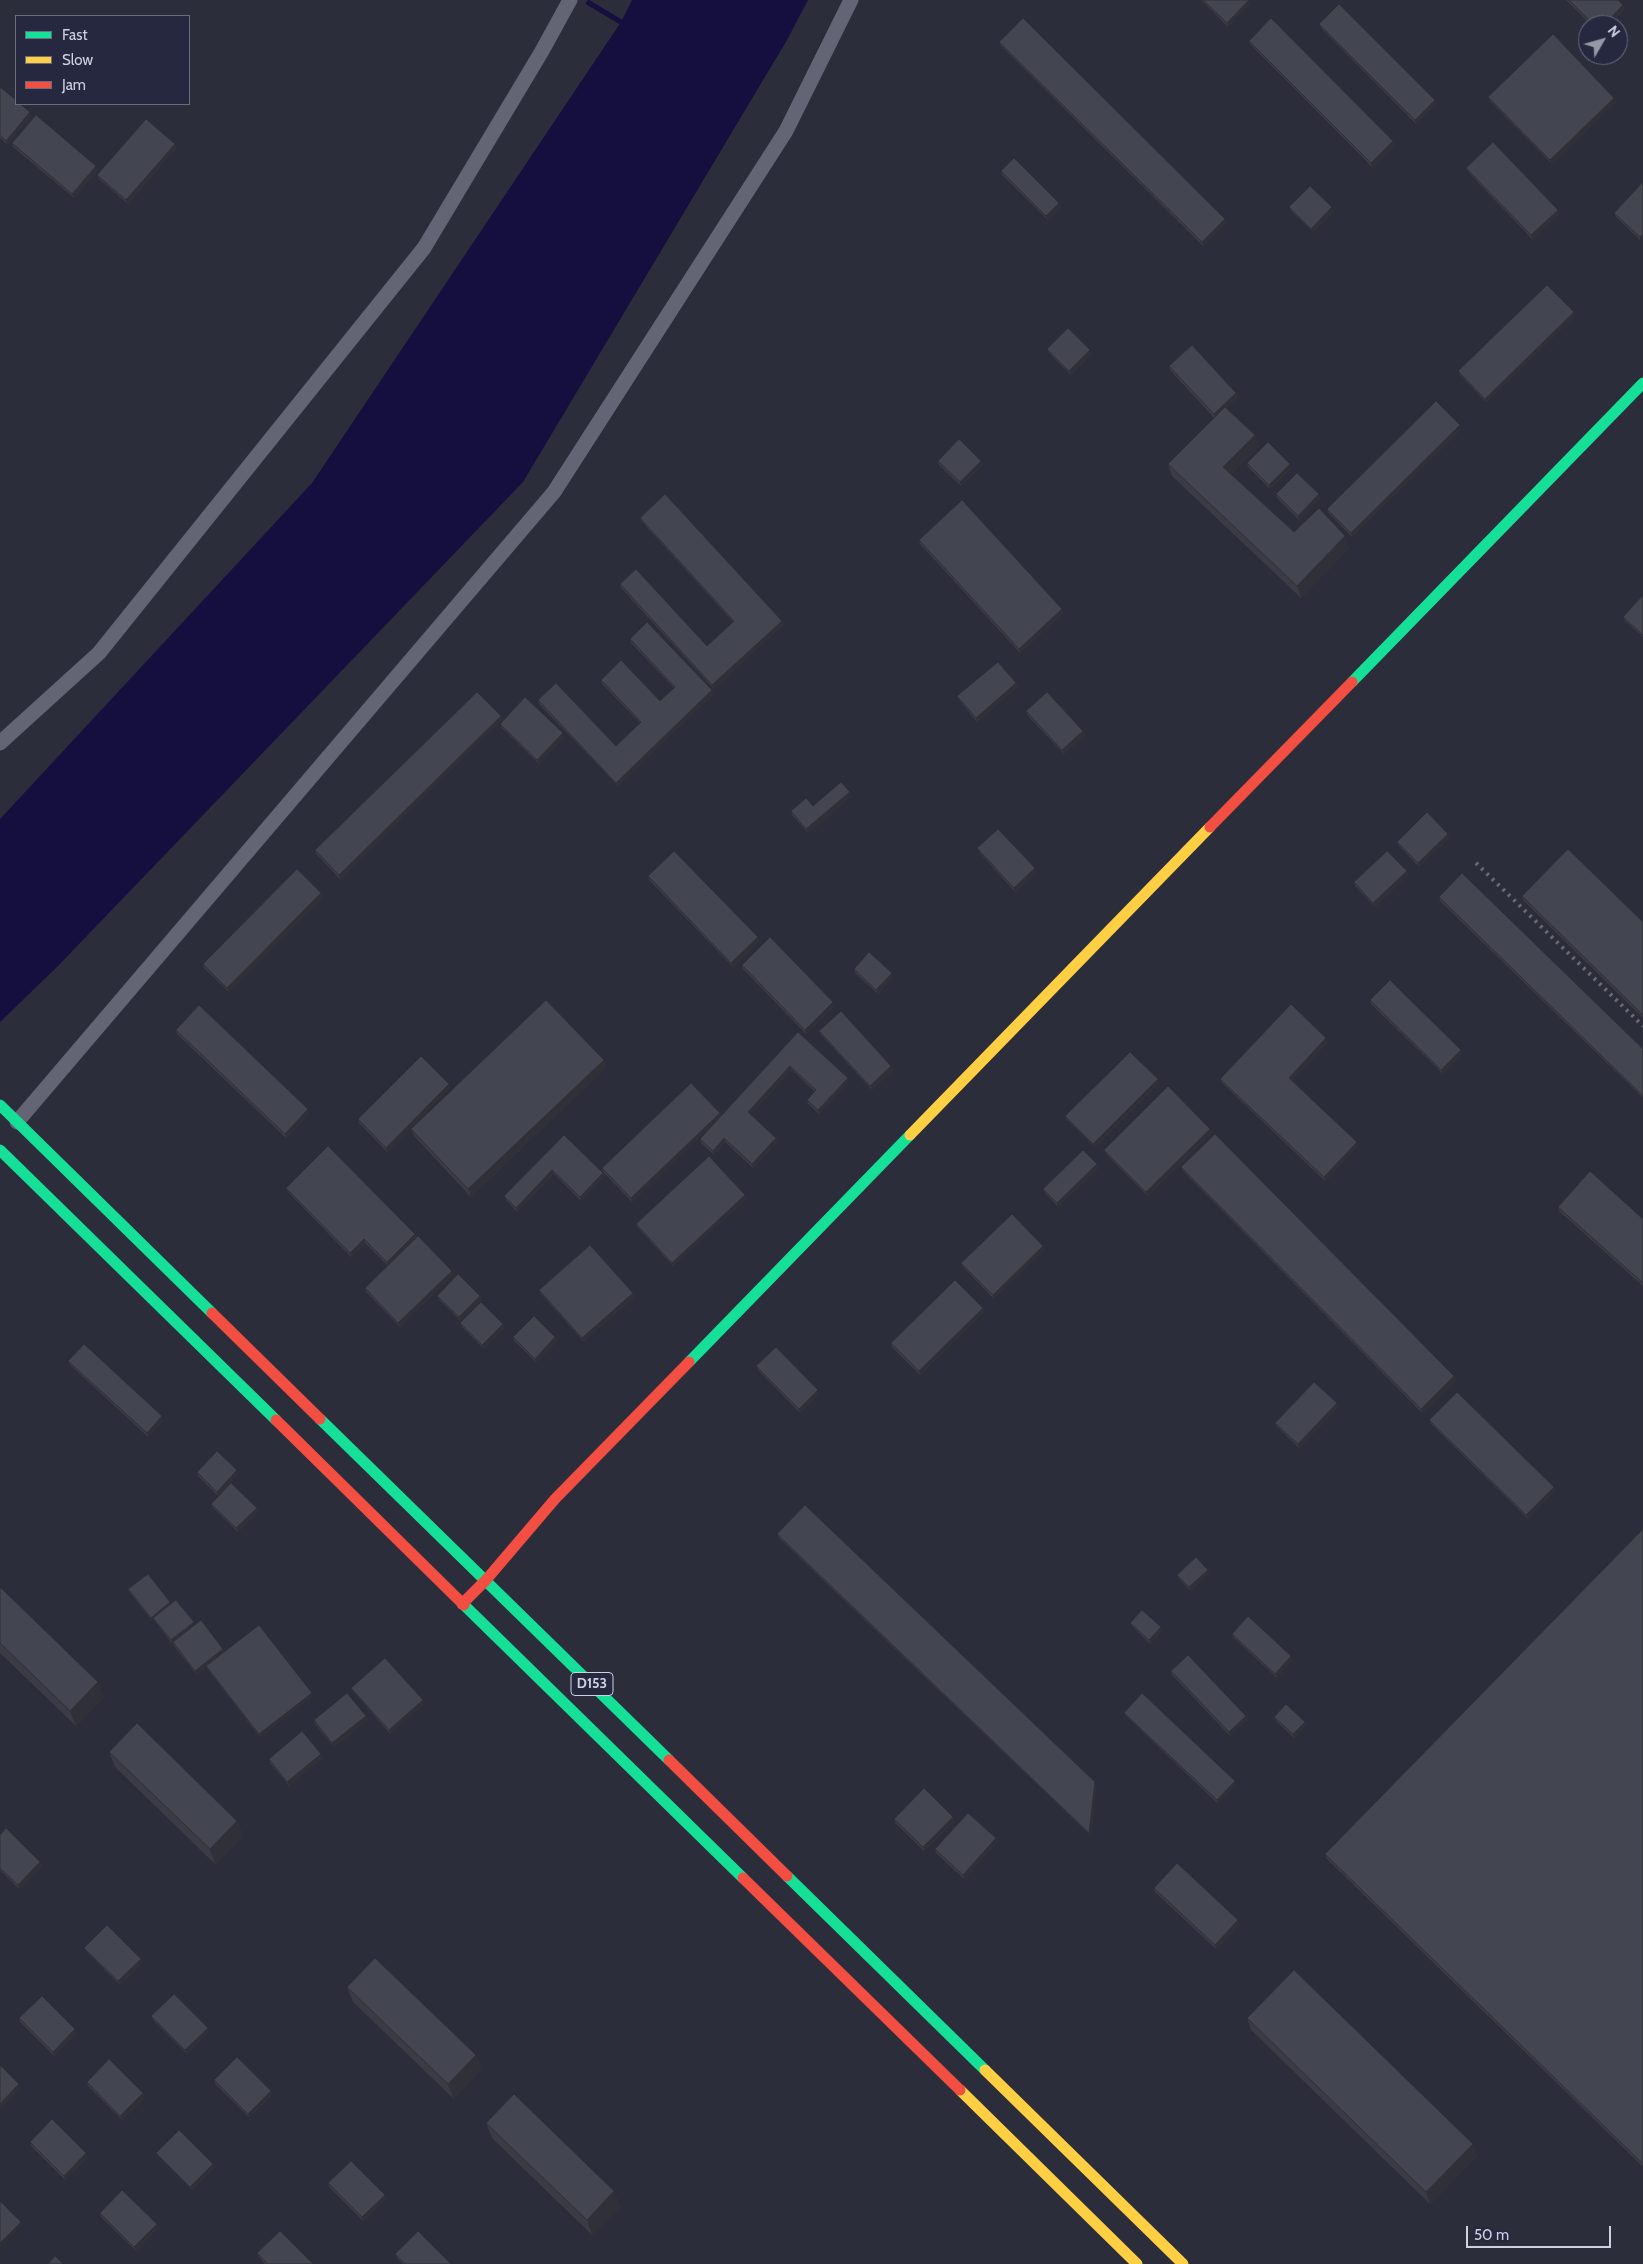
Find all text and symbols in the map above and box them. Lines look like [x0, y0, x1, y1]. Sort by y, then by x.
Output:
legend [15, 15, 190, 105]
north arrow [1578, 15, 1628, 65]
text: N [1604, 22, 1624, 41]
text: Fast [62, 26, 87, 44]
text: Slow [62, 51, 93, 69]
text: Jam [62, 76, 86, 94]
road number: D153 [571, 1672, 613, 1696]
scale bar [1468, 2216, 1613, 2248]
text: 50 m [1474, 2226, 1509, 2244]

